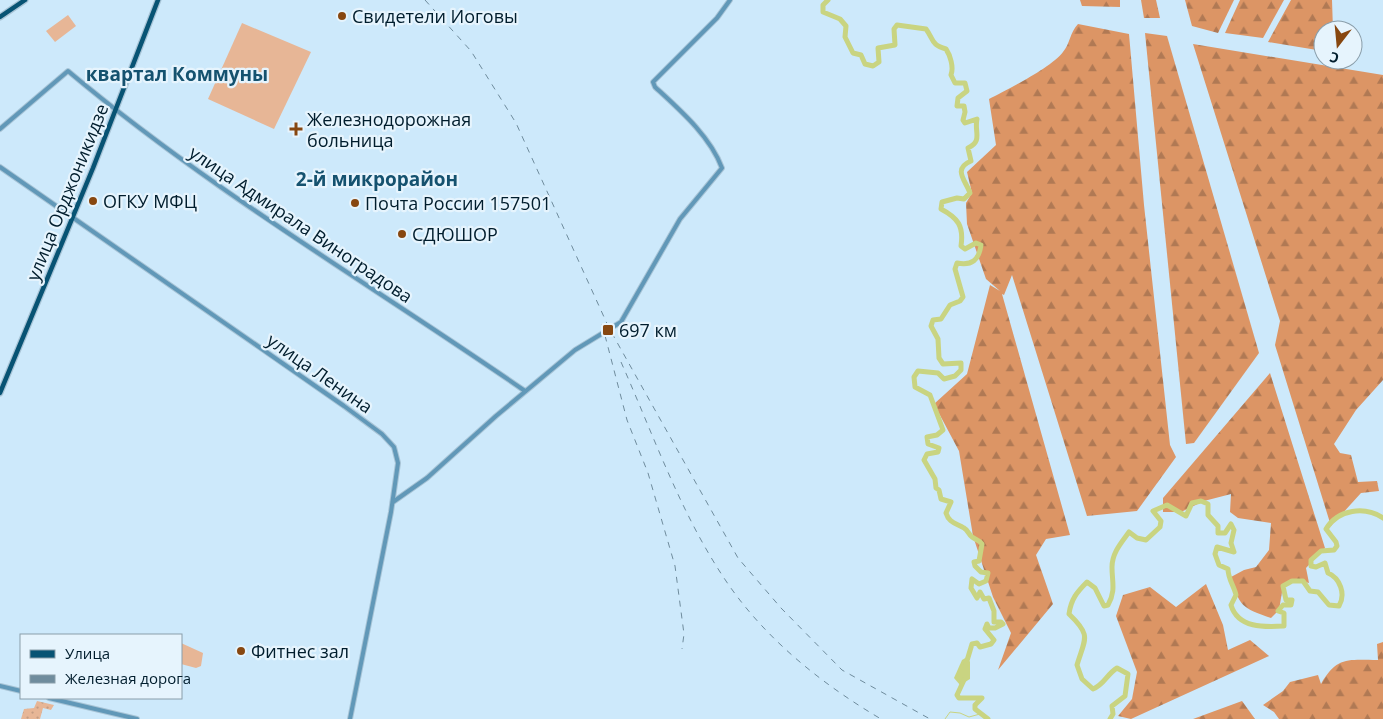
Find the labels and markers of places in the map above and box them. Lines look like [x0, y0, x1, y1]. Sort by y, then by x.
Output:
place label: Свидетели Иоговы [352, 4, 518, 28]
marker: Свидетели Иоговы [336, 10, 348, 22]
place label: Железнодорожная больница [307, 107, 471, 152]
marker: Железнодорожная больница [289, 122, 303, 136]
place label: ОГКУ МФЦ [103, 189, 197, 213]
place label: Почта России 157501 [365, 191, 551, 215]
marker: ОГКУ МФЦ [87, 195, 99, 207]
marker: Почта России 157501 [349, 197, 361, 209]
place label: СДЮШОР [412, 222, 498, 246]
marker: СДЮШОР [396, 228, 408, 240]
place label: 697 км [619, 318, 677, 342]
marker: 697 км [601, 323, 615, 337]
place label: Фитнес зал [251, 639, 349, 663]
marker: Фитнес зал [235, 645, 247, 657]

